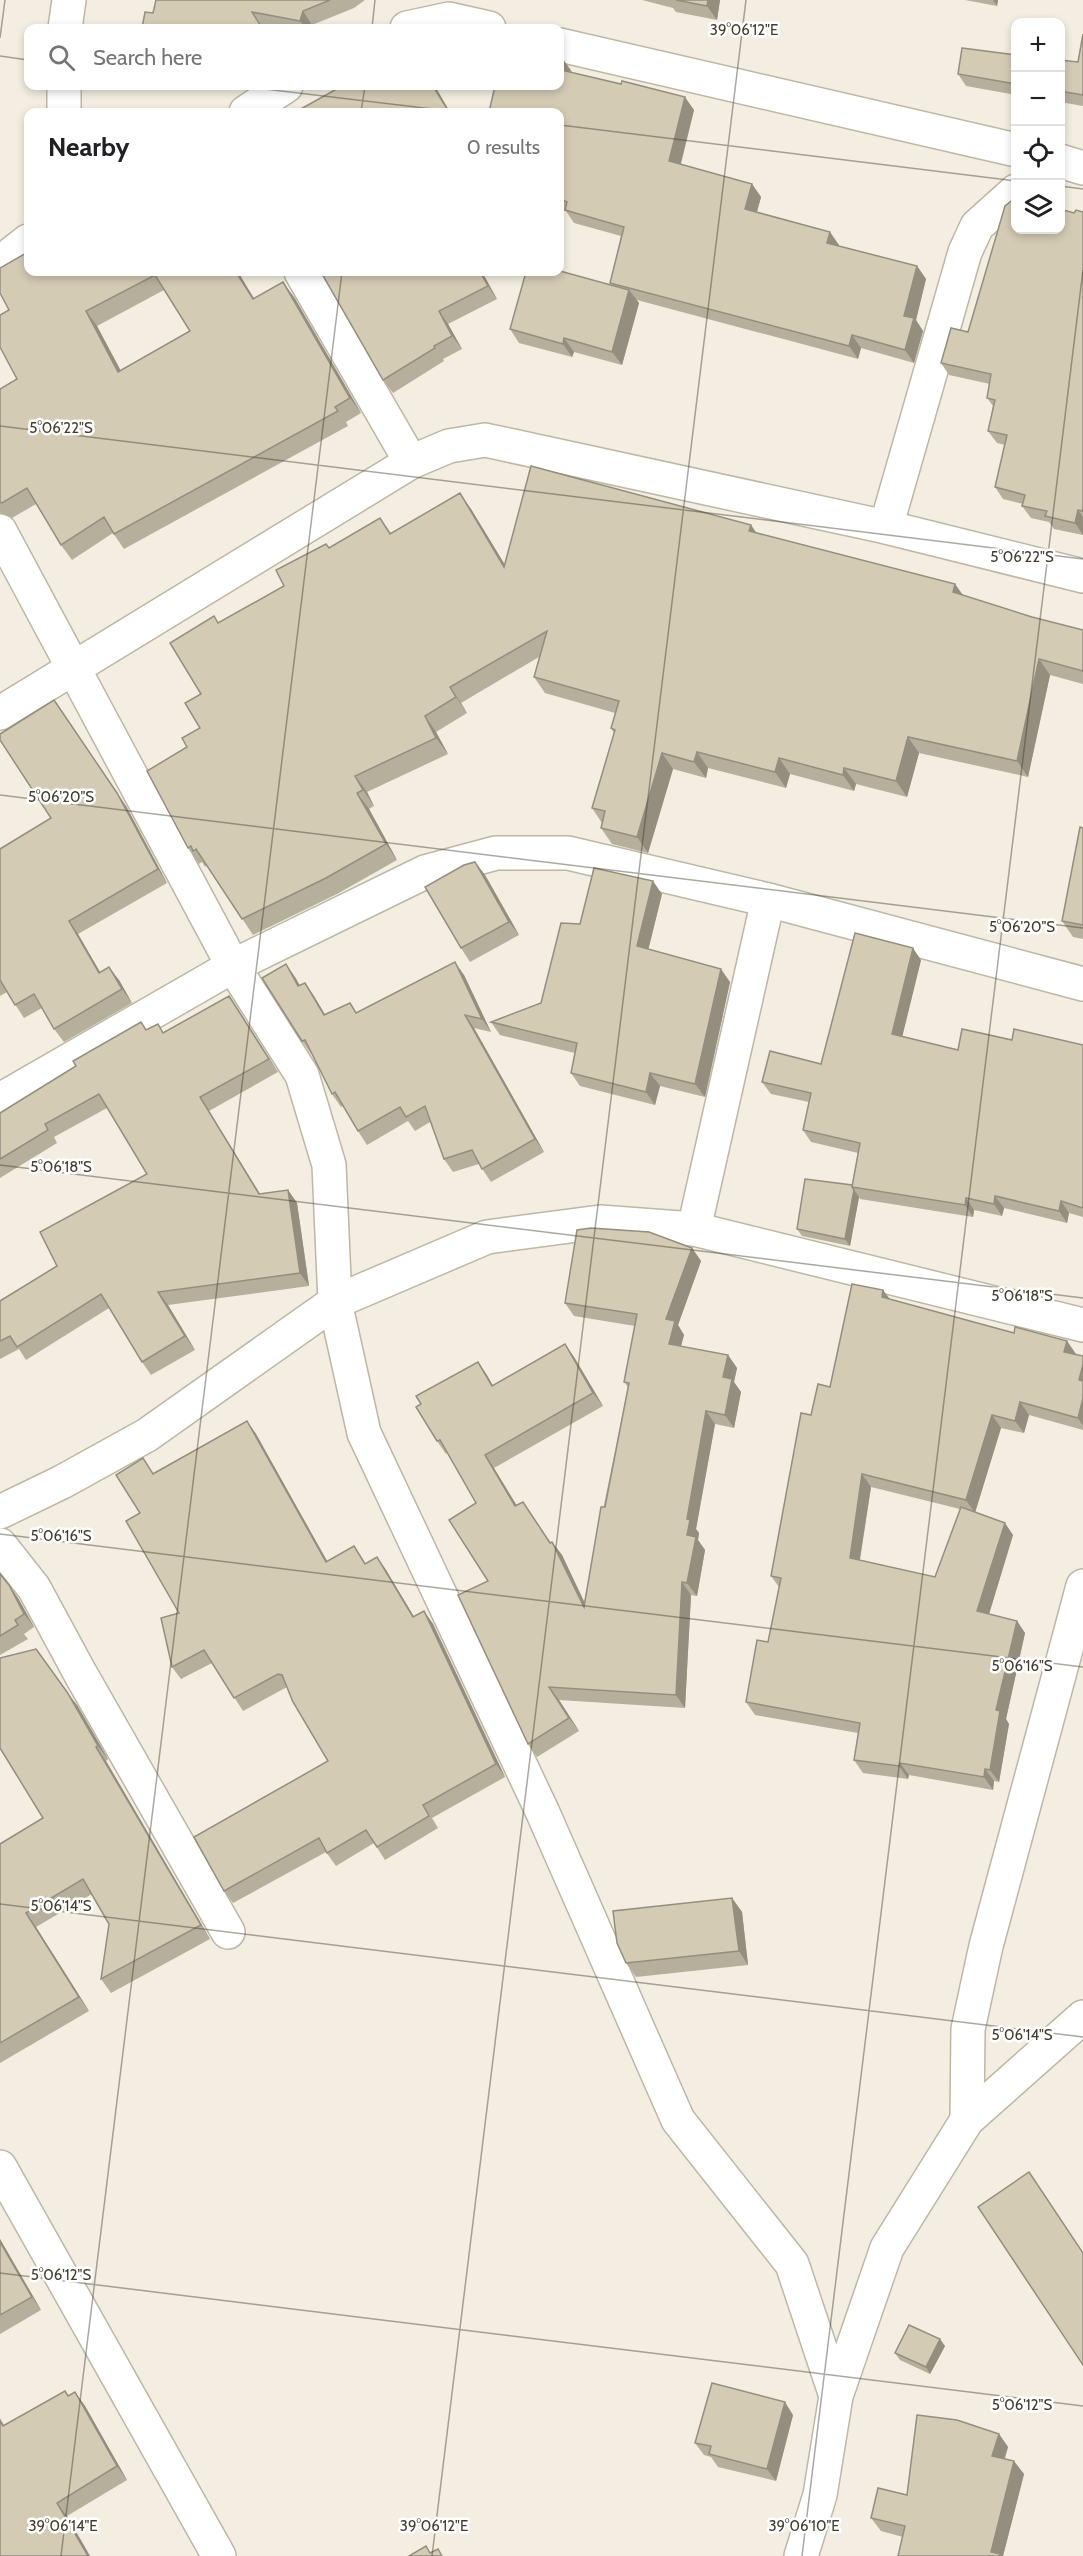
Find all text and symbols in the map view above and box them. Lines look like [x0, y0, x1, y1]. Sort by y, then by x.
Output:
map controls [1011, 18, 1065, 234]
button: + [1011, 18, 1065, 72]
text: 39°06'12"E [710, 21, 778, 39]
search box [24, 24, 564, 90]
icon: search [45, 41, 78, 74]
text: Search here [93, 44, 202, 71]
button: − [1011, 72, 1065, 126]
button: locate [1011, 126, 1065, 180]
text: Nearby [48, 131, 129, 163]
text: 0 results [467, 135, 540, 159]
button: layers [1011, 180, 1065, 234]
text: 5°06'22"S [29, 419, 93, 437]
text: 5°06'22"S [990, 548, 1054, 566]
text: 5°06'20"S [28, 788, 94, 806]
text: 5°06'20"S [989, 918, 1055, 936]
text: 5°06'18"S [30, 1158, 92, 1176]
text: 5°06'18"S [991, 1287, 1053, 1305]
text: 5°06'16"S [30, 1527, 92, 1545]
text: 5°06'16"S [991, 1657, 1053, 1675]
text: 5°06'14"S [30, 1897, 92, 1915]
text: 5°06'14"S [991, 2026, 1053, 2044]
text: 5°06'12"S [31, 2266, 91, 2284]
text: 5°06'12"S [992, 2396, 1052, 2414]
text: 39°06'14"E [28, 2517, 98, 2535]
text: 39°06'12"E [400, 2517, 468, 2535]
text: 39°06'10"E [768, 2517, 840, 2535]

